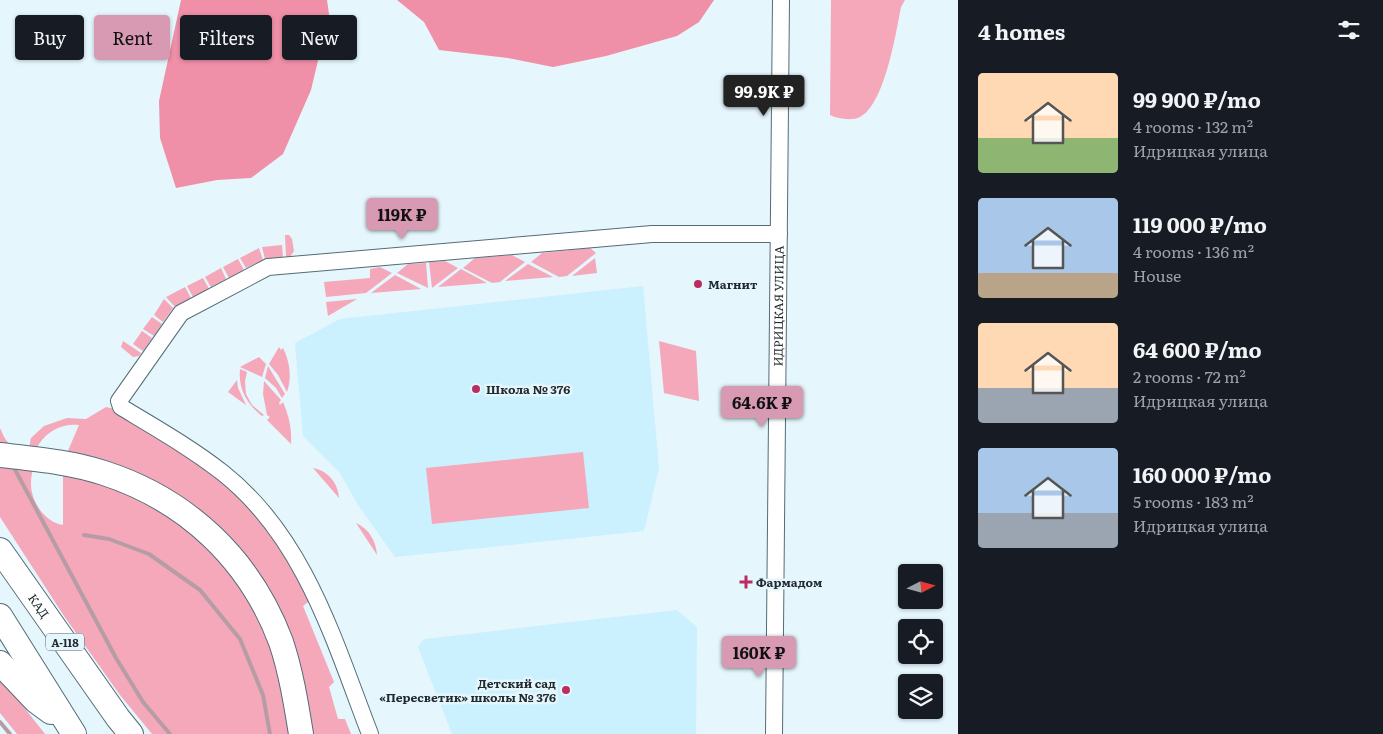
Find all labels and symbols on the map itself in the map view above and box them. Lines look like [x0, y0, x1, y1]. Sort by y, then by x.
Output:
pin: 99.9K ₽ [718, 74, 810, 117]
pin: 119K ₽ [361, 198, 443, 240]
street label: ИДРИЦКАЯ УЛИЦА [769, 245, 788, 367]
place label: Магнит [708, 275, 758, 293]
marker: Магнит [692, 278, 704, 290]
place label: Школа № 376 [486, 380, 570, 398]
marker: Школа № 376 [470, 383, 482, 395]
pin: 64.6K ₽ [716, 386, 808, 428]
north arrow [898, 564, 942, 609]
place label: Фармадом [756, 573, 822, 591]
marker: Фармадом [740, 576, 752, 588]
street label: КАД [24, 590, 54, 622]
road number: А-118 [46, 634, 84, 650]
pin: 160K ₽ [718, 636, 800, 678]
place label: Детский сад «Пересветик» школы № 376 [379, 674, 556, 706]
marker: Детский сад «Пересветик» школы № 376 [560, 684, 572, 696]

